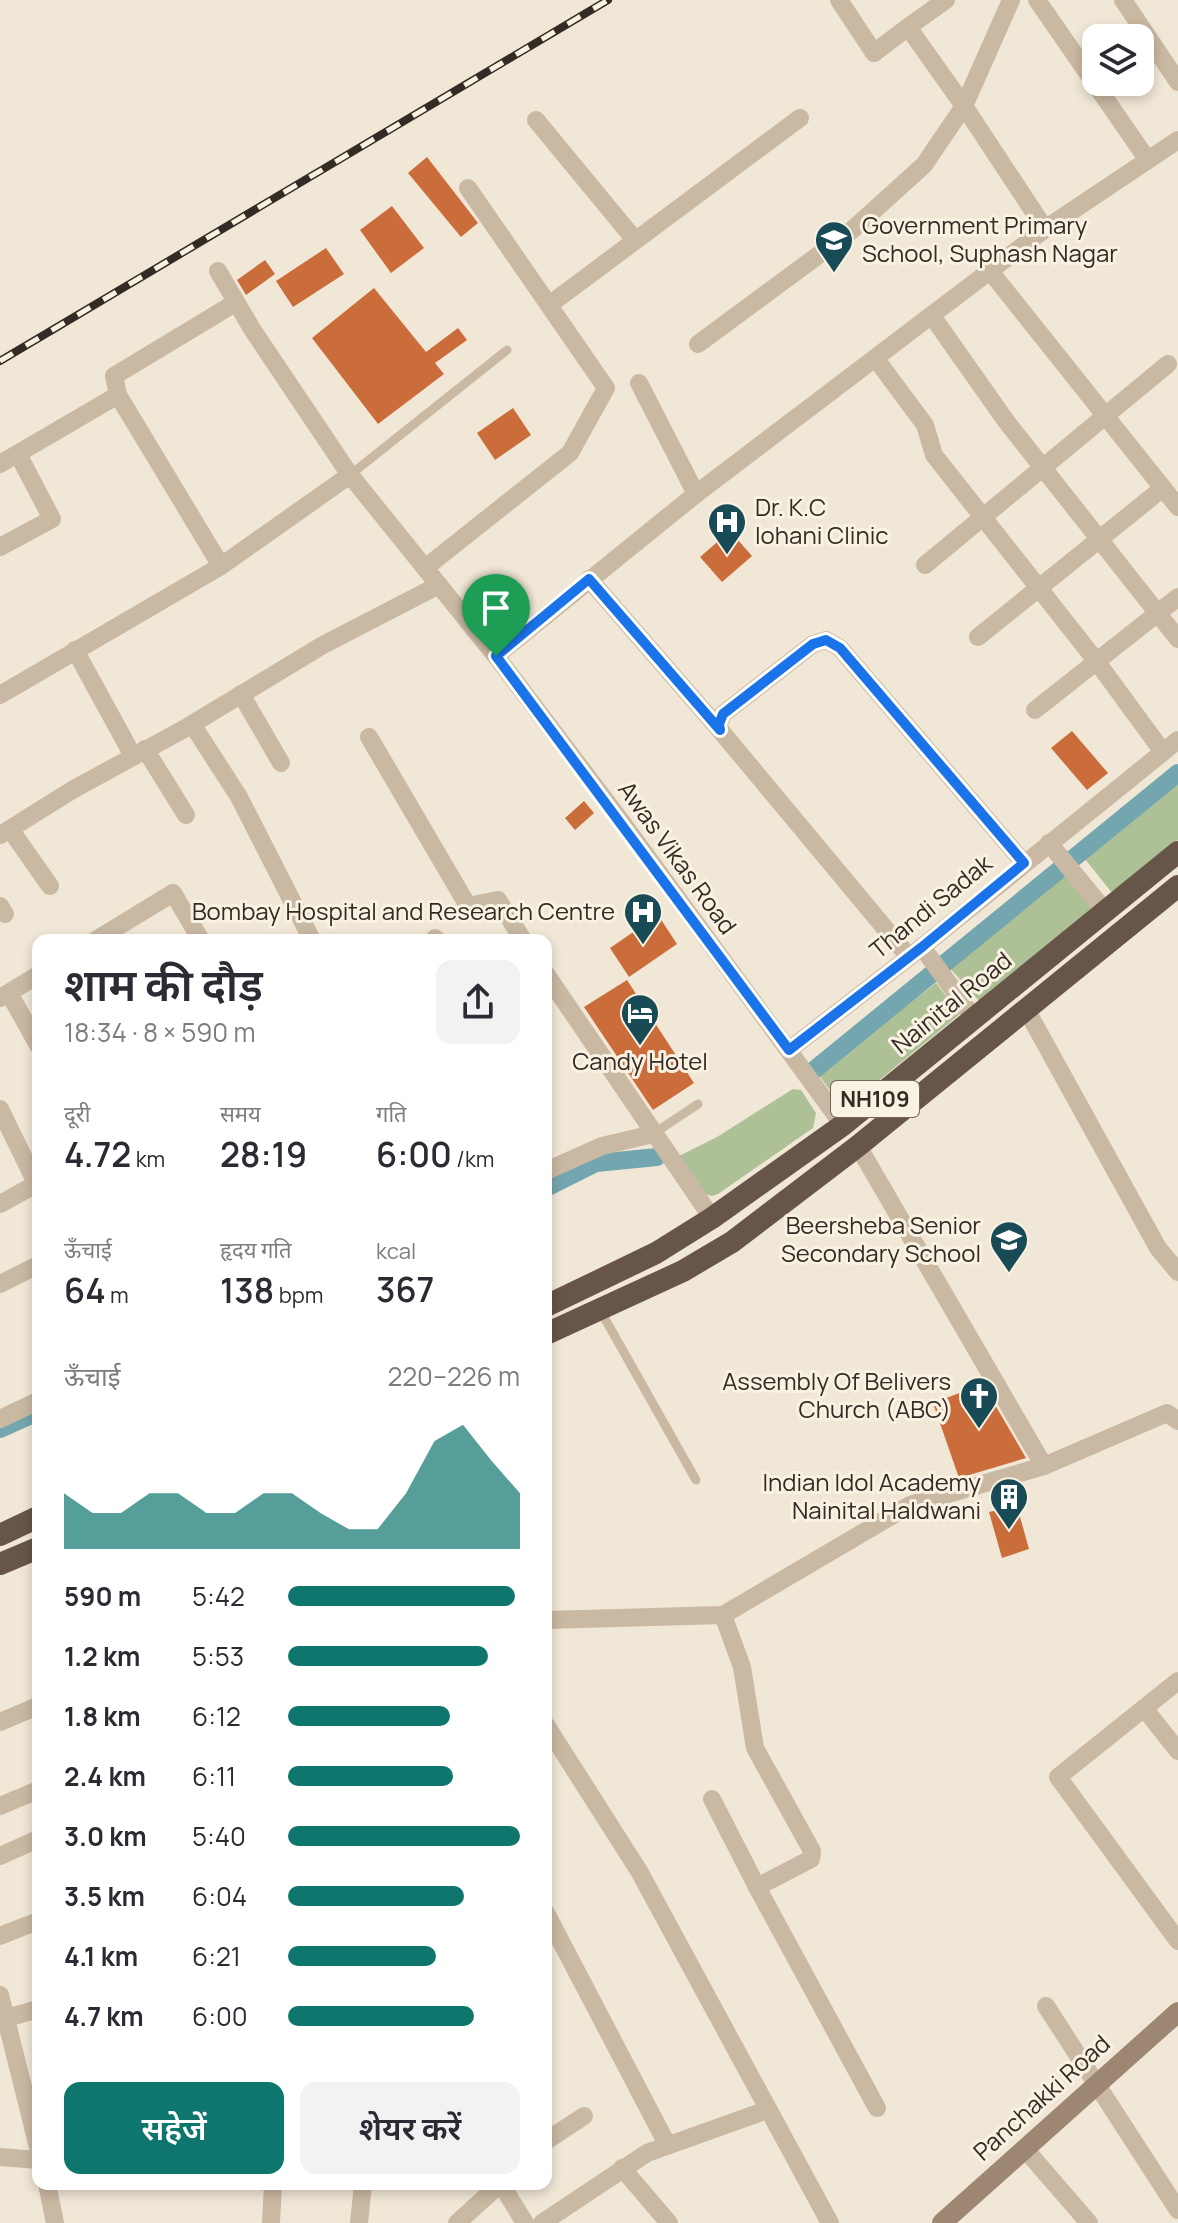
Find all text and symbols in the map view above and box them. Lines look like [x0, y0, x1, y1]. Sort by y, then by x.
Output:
map controls [1082, 24, 1154, 96]
button: layers [1082, 24, 1154, 96]
place label: Government Primary School, Suphash Nagar [862, 208, 1118, 269]
school or university icon: Government Primary School, Suphash Nagar [813, 219, 855, 274]
place label: Dr. K.C lohani Clinic [755, 490, 889, 551]
hospital icon: Dr. K.C lohani Clinic [706, 501, 748, 556]
pin [462, 574, 530, 656]
icon: arrive [474, 586, 518, 630]
street label: Awas Vikas Road [611, 774, 745, 940]
street label: Thandi Sadak [862, 846, 999, 965]
hospital icon: Bombay Hospital and Research Centre [622, 891, 664, 946]
place label: Bombay Hospital and Research Centre [192, 894, 615, 927]
street label: Nainital Road [884, 943, 1018, 1060]
text: शाम की दौड़ [64, 954, 263, 1014]
button: share [436, 960, 520, 1044]
hotel icon: Candy Hotel [619, 992, 661, 1047]
text: 18:34 · 8 × 590 m [64, 1014, 255, 1050]
place label: Candy Hotel [572, 1044, 708, 1077]
road number: NH109 [831, 1081, 919, 1117]
text: दूरी [64, 1099, 90, 1129]
text: समय [220, 1099, 261, 1129]
text: गति [376, 1099, 407, 1129]
text: 4.72 [64, 1131, 131, 1177]
text: 28:19 [220, 1131, 307, 1177]
text: 6:00 [376, 1131, 452, 1177]
text: km [131, 1144, 165, 1174]
text: /km [452, 1144, 494, 1174]
place label: Beersheba Senior Secondary School [781, 1208, 981, 1269]
school or university icon: Beersheba Senior Secondary School [988, 1219, 1030, 1274]
text: ऊँचाई [64, 1235, 112, 1265]
text: हृदय गति [220, 1235, 292, 1265]
text: kcal [376, 1236, 416, 1266]
text: 367 [376, 1266, 434, 1312]
text: 64 [64, 1267, 106, 1313]
text: 138 [220, 1267, 274, 1313]
text: m [106, 1280, 129, 1310]
text: bpm [274, 1280, 323, 1310]
text: ऊँचाई [64, 1358, 120, 1394]
text: 220–226 m [387, 1358, 520, 1394]
place label: Assembly Of Belivers Church (ABC) [722, 1364, 951, 1425]
church icon: Assembly Of Belivers Church (ABC) [958, 1375, 1000, 1430]
place label: Indian Idol Academy Nainital Haldwani [762, 1465, 981, 1526]
building icon: Indian Idol Academy Nainital Haldwani [988, 1476, 1030, 1531]
text: 590 m [64, 1578, 141, 1614]
text: 5:42 [192, 1578, 245, 1614]
text: 1.2 km [64, 1638, 140, 1674]
text: 5:53 [192, 1638, 244, 1674]
text: 1.8 km [64, 1698, 141, 1734]
text: 6:12 [192, 1698, 241, 1734]
text: 2.4 km [64, 1758, 146, 1794]
text: 6:11 [192, 1758, 236, 1794]
text: 3.0 km [64, 1818, 147, 1854]
text: 5:40 [192, 1818, 246, 1854]
text: 3.5 km [64, 1878, 145, 1914]
text: 6:04 [192, 1878, 247, 1914]
text: 4.1 km [64, 1938, 138, 1974]
text: 6:21 [192, 1938, 241, 1974]
text: 4.7 km [64, 1998, 144, 2034]
text: 6:00 [192, 1998, 248, 2034]
street label: Panchakki Road [966, 2027, 1116, 2167]
button: सहेजें [64, 2082, 284, 2174]
button: शेयर करें [300, 2082, 520, 2174]

